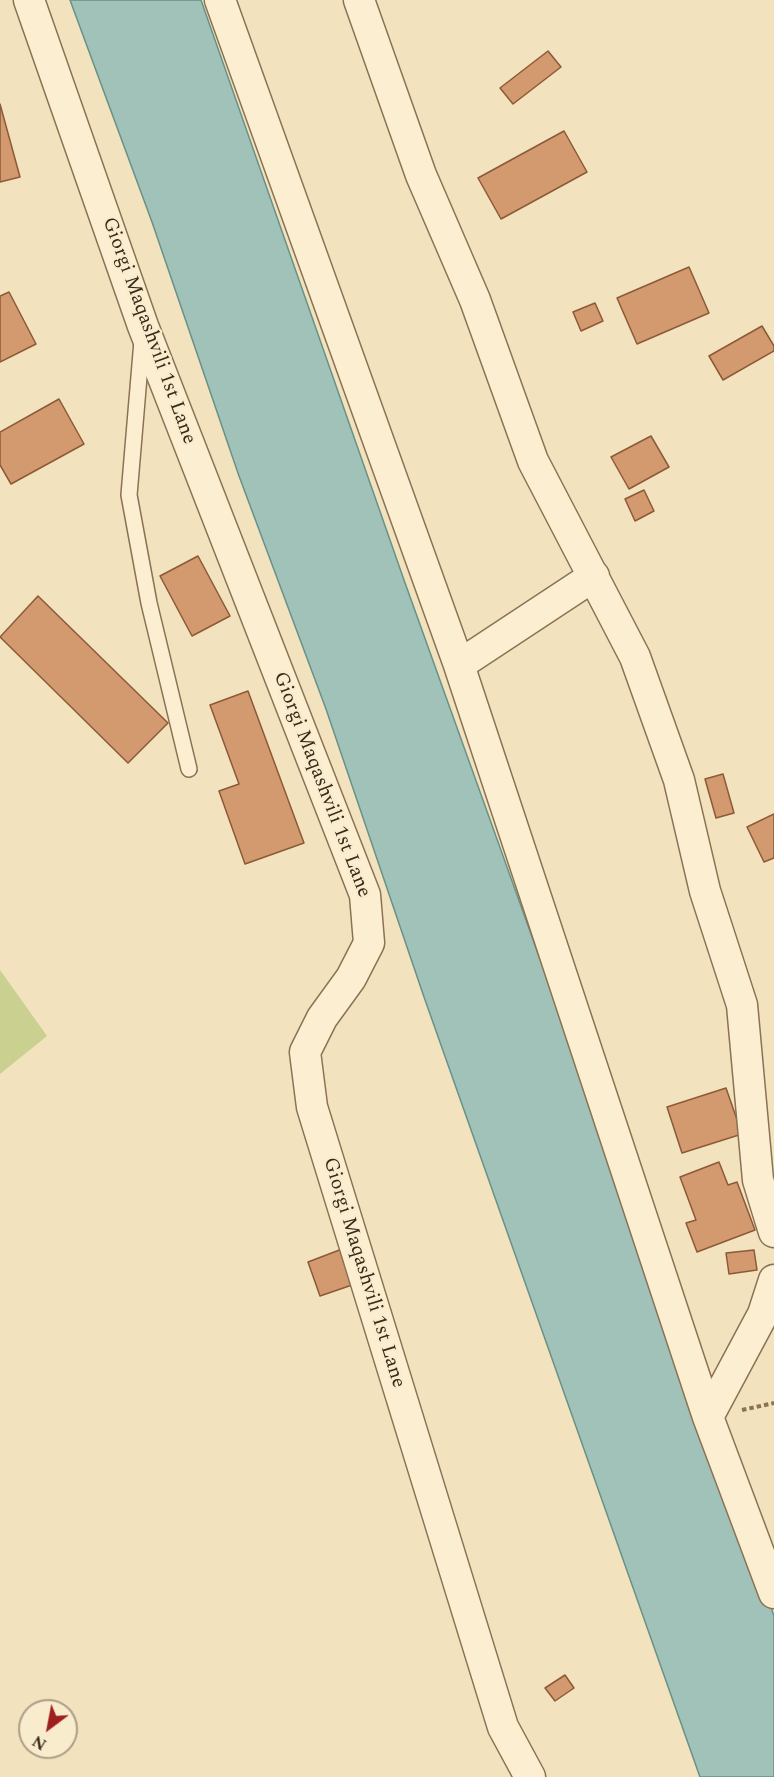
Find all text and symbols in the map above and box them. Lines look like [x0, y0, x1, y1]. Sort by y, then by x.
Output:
street label: Giorgi Maqashvili 1st Lane [96, 214, 200, 448]
street label: Giorgi Maqashvili 1st Lane [267, 669, 375, 901]
street label: Giorgi Maqashvili 1st Lane [316, 1155, 410, 1391]
north arrow [18, 1699, 78, 1759]
text: N [28, 1729, 51, 1756]

